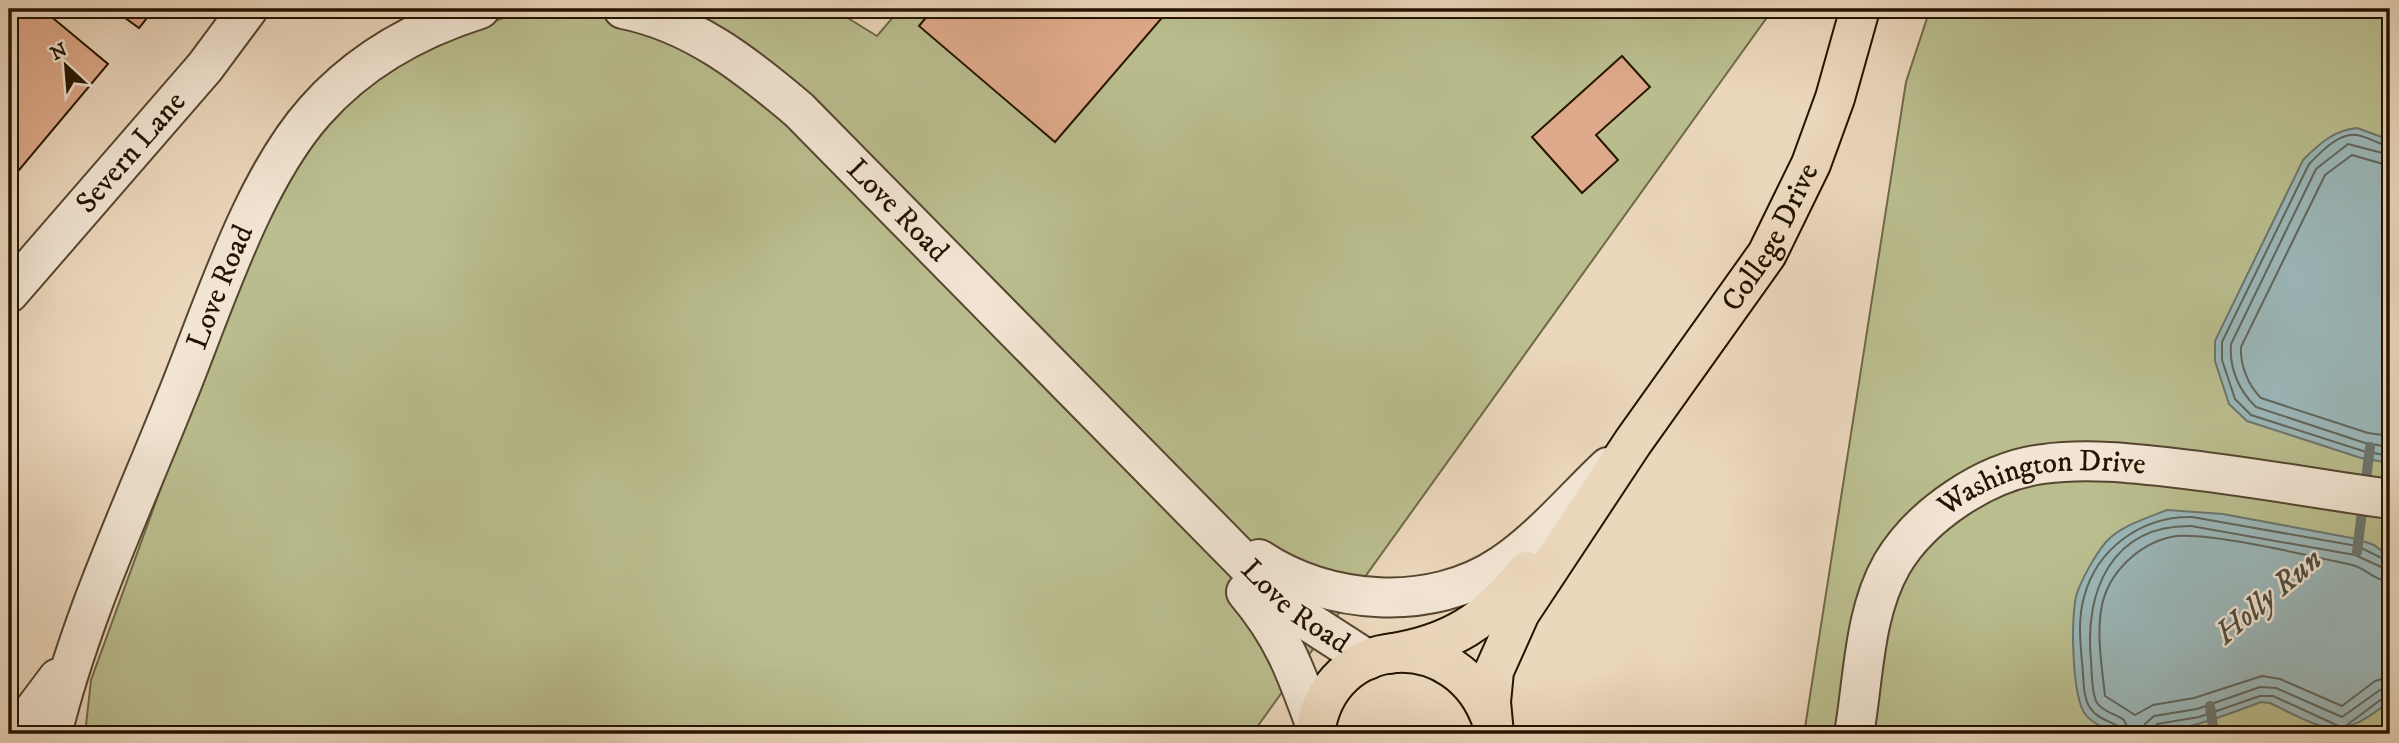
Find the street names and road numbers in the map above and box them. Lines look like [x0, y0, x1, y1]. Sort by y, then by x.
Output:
street label: Severn Lane [68, 84, 194, 221]
street label: Love Road [839, 151, 957, 270]
street label: College Drive [1714, 157, 1827, 319]
street label: Love Road [179, 219, 262, 354]
street label: Washington Drive [1930, 443, 2147, 525]
street label: Love Road [1233, 551, 1357, 662]

